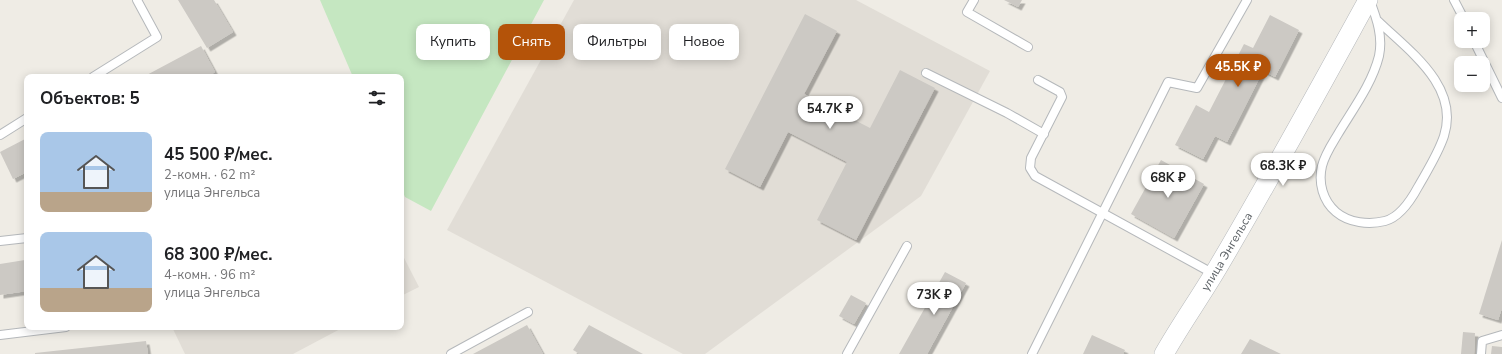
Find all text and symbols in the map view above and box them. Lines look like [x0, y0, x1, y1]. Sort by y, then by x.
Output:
map controls [1454, 12, 1490, 92]
button: + [1454, 12, 1490, 48]
chip: Купить [416, 24, 490, 60]
chip: Снять [498, 24, 565, 60]
chip: Фильтры [573, 24, 661, 60]
chip: Новое [669, 24, 739, 60]
pin: 45.5K ₽ [1201, 54, 1275, 88]
button: − [1454, 56, 1490, 92]
text: 45.5K ₽ [1215, 58, 1261, 76]
text: Объектов: 5 [40, 87, 140, 110]
icon: filters [366, 87, 388, 109]
pin: 54.7K ₽ [793, 96, 867, 130]
text: 54.7K ₽ [807, 100, 853, 118]
text: 45 500 ₽/мес. [164, 143, 272, 166]
icon: home [72, 148, 120, 196]
pin: 68.3K ₽ [1246, 153, 1320, 187]
text: 68.3K ₽ [1260, 157, 1306, 175]
pin: 68K ₽ [1140, 165, 1196, 199]
text: 2-комн. · 62 m² [164, 166, 255, 184]
text: 68K ₽ [1150, 169, 1186, 187]
text: улица Энгельса [164, 184, 260, 202]
street label: улица Энгельса [1197, 209, 1256, 294]
text: 68 300 ₽/мес. [164, 243, 272, 266]
icon: home [72, 248, 120, 296]
text: 4-комн. · 96 m² [164, 266, 255, 284]
pin: 73K ₽ [906, 282, 962, 316]
text: улица Энгельса [164, 284, 260, 302]
text: 73K ₽ [916, 286, 952, 304]

